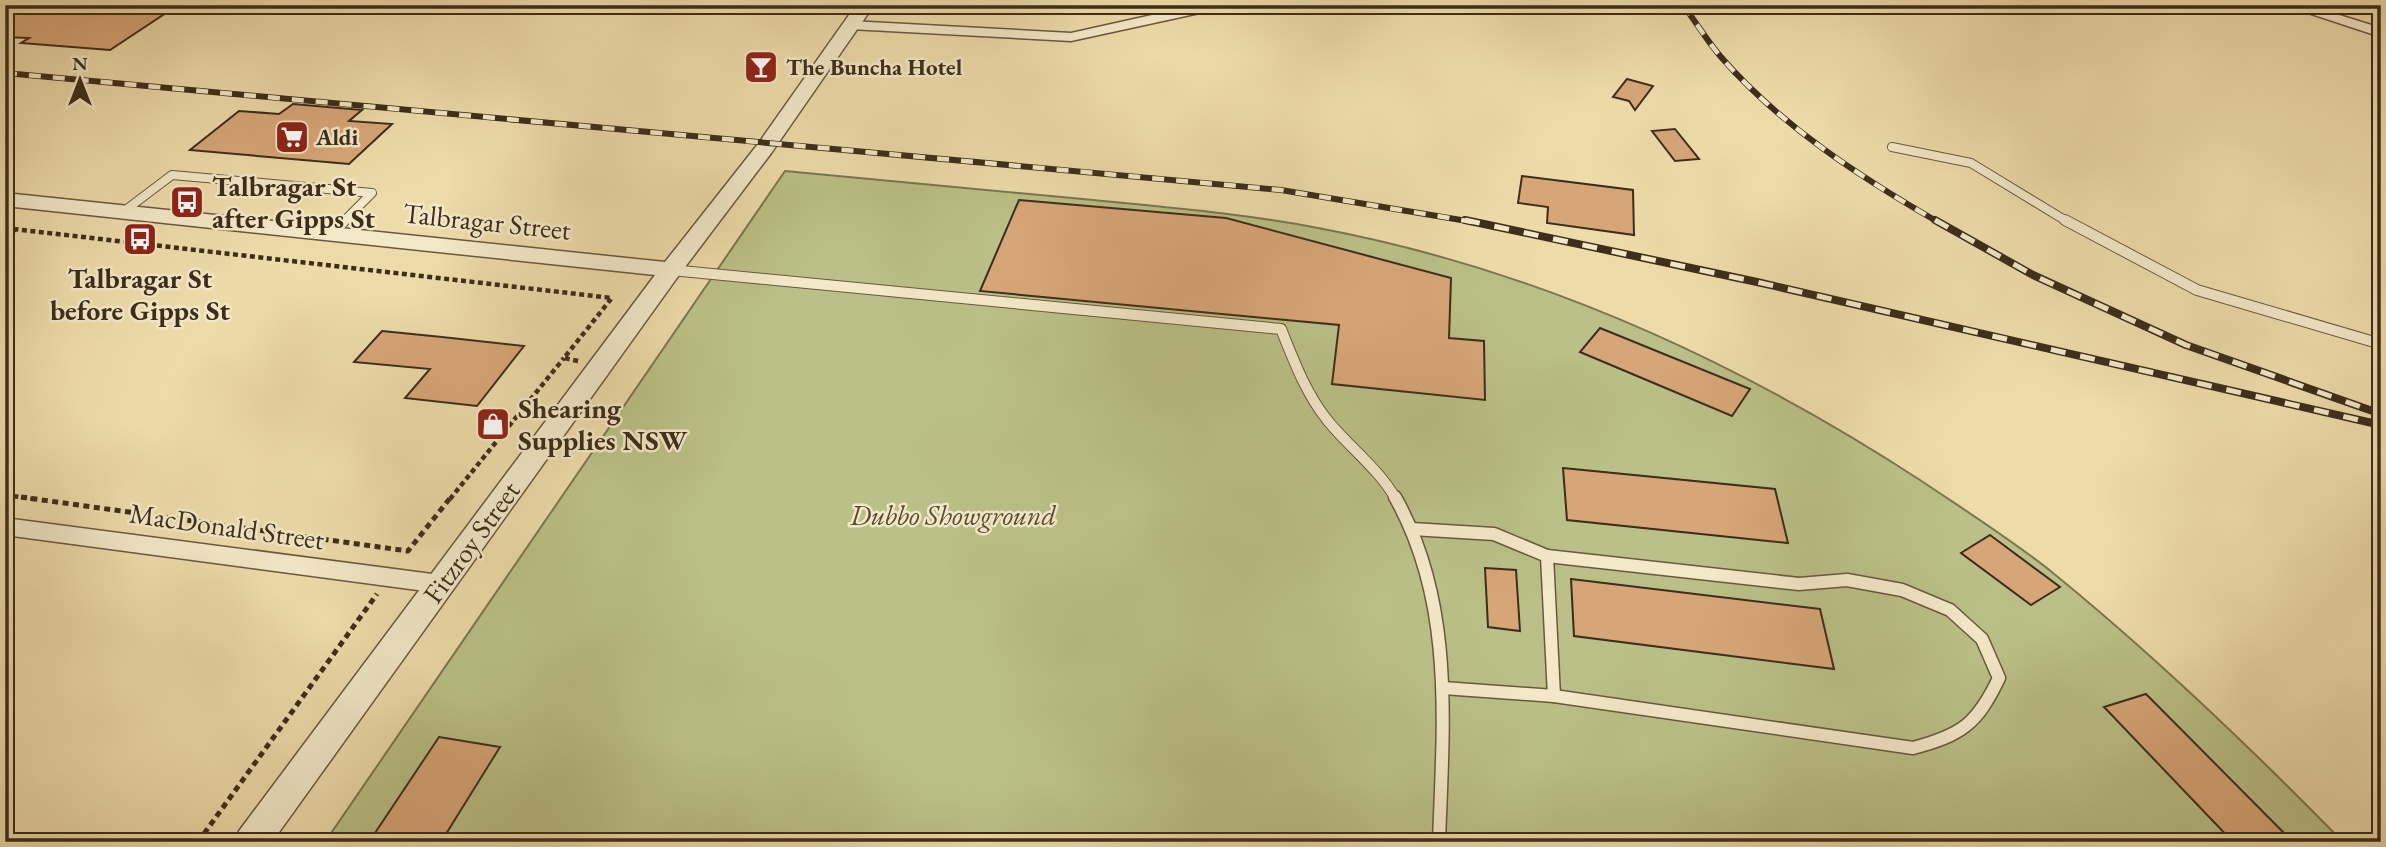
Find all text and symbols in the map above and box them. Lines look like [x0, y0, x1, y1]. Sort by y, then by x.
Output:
north arrow [46, 46, 116, 116]
bar icon: The Buncha Hotel [742, 48, 780, 86]
text: N [72, 51, 88, 76]
place label: The Buncha Hotel [786, 52, 963, 82]
supermarket icon: Aldi [273, 118, 311, 156]
place label: Aldi [315, 122, 358, 152]
place label: Talbragar St after Gipps St [212, 168, 376, 236]
bus stop icon: Talbragar St after Gipps St [168, 183, 206, 221]
street label: Talbragar Street [401, 194, 573, 248]
bus stop icon: Talbragar St before Gipps St [121, 220, 159, 258]
place label: Talbragar St before Gipps St [50, 260, 231, 328]
place label: Shearing Supplies NSW [518, 390, 688, 458]
shop icon: Shearing Supplies NSW [474, 405, 512, 443]
street label: Fitzroy Street [415, 474, 528, 610]
street label: MacDonald Street [127, 495, 327, 558]
park label: Dubbo Showground [849, 497, 1057, 533]

